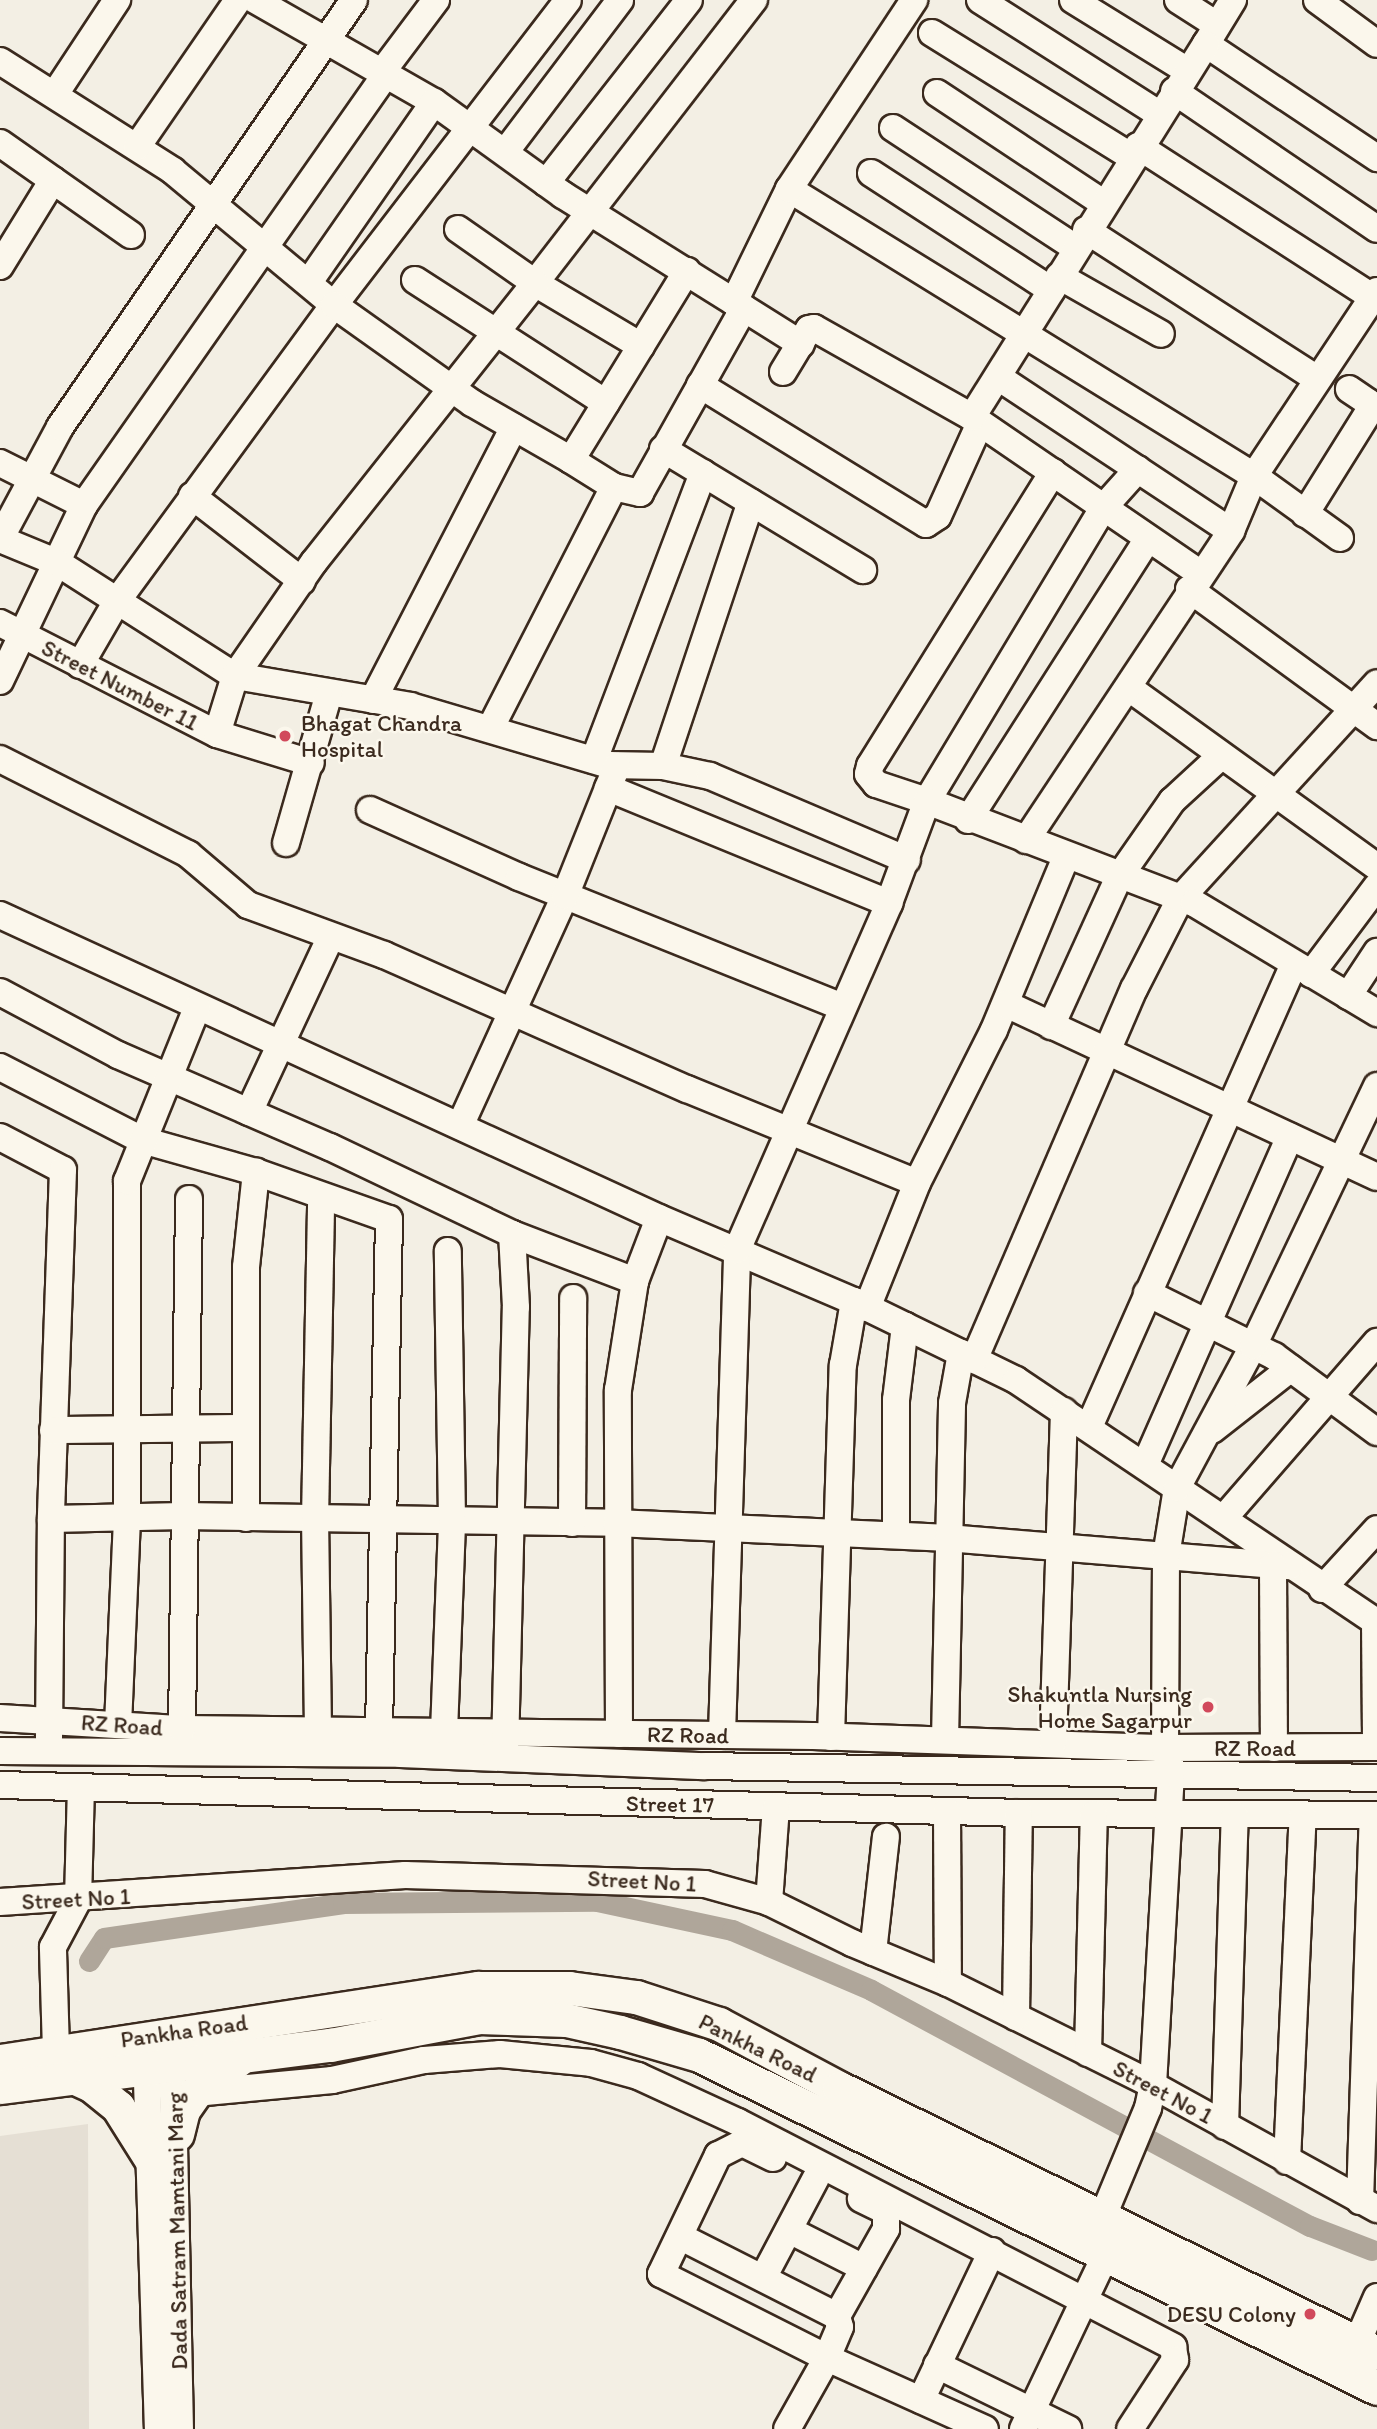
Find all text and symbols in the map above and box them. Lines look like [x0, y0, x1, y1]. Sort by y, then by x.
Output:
street label: Street Number 11 [37, 634, 203, 736]
place label: Bhagat Chandra Hospital [301, 709, 461, 763]
marker: Bhagat Chandra Hospital [275, 726, 295, 746]
place label: Shakuntla Nursing Home Sagarpur [1007, 1680, 1192, 1734]
marker: Shakuntla Nursing Home Sagarpur [1198, 1697, 1218, 1717]
street label: RZ Road [80, 1708, 164, 1742]
street label: RZ Road [647, 1720, 729, 1750]
street label: RZ Road [1214, 1734, 1296, 1762]
street label: Street 17 [626, 1789, 714, 1819]
street label: Street No 1 [587, 1864, 697, 1898]
street label: Street No 1 [21, 1882, 131, 1916]
street label: Pankha Road [119, 2008, 249, 2054]
street label: Pankha Road [695, 2008, 821, 2088]
street label: Street No 1 [1108, 2054, 1218, 2130]
street label: Dada Satram Mamtani Marg [161, 2091, 193, 2371]
place label: DESU Colony [1167, 2300, 1296, 2328]
marker: DESU Colony [1302, 2306, 1318, 2322]

